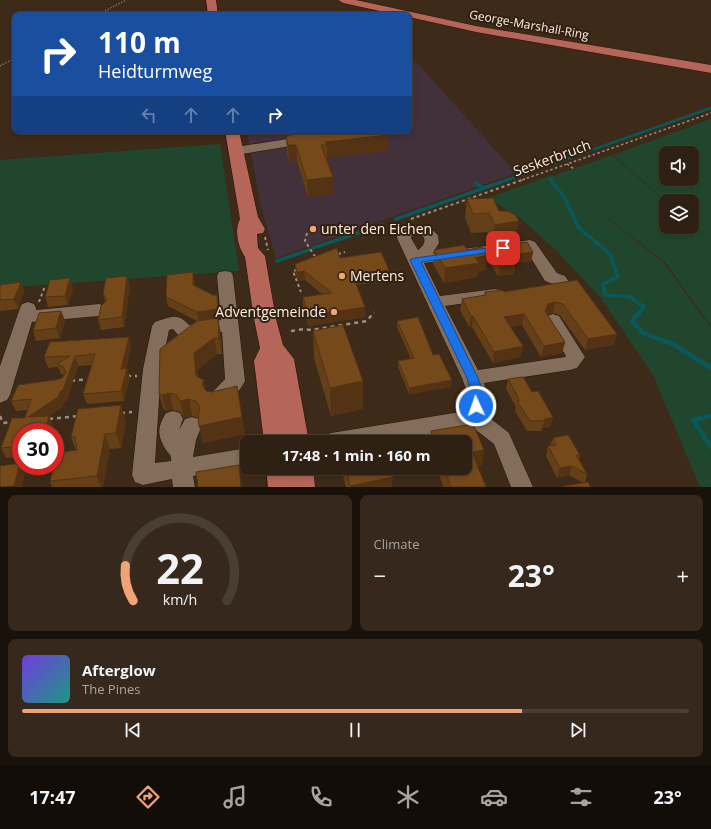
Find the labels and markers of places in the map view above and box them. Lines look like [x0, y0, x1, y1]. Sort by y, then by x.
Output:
place label: unter den Eichen [321, 219, 432, 238]
marker: unter den Eichen [308, 224, 318, 234]
pin [486, 231, 520, 265]
place label: Mertens [350, 266, 405, 285]
marker: Mertens [337, 271, 347, 281]
place label: Adventgemeinde [215, 302, 326, 321]
marker: Adventgemeinde [329, 307, 339, 317]

